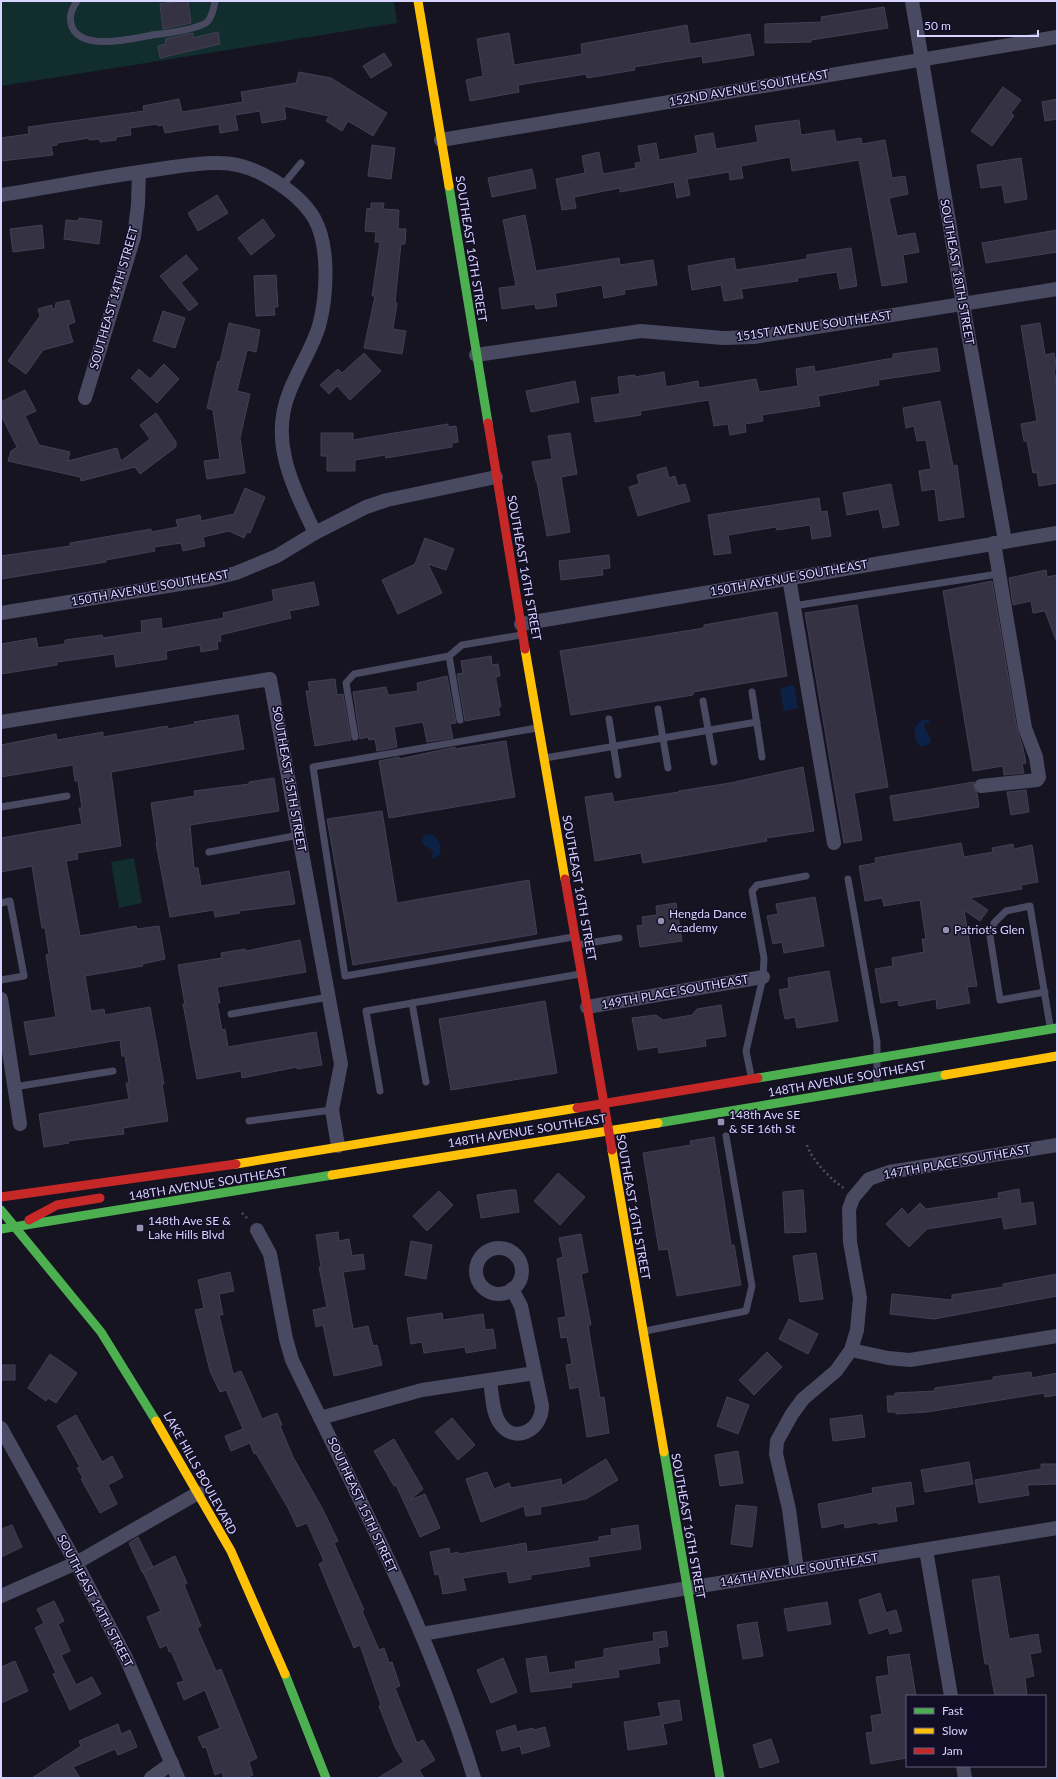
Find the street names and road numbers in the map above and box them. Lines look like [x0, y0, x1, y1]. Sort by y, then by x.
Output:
street label: 152ND AVENUE SOUTHEAST [668, 66, 830, 109]
street label: SOUTHEAST 16TH STREET [453, 175, 490, 323]
street label: SOUTHEAST 18TH STREET [937, 198, 978, 346]
street label: SOUTHEAST 14TH STREET [86, 225, 141, 371]
street label: 151ST AVENUE SOUTHEAST [735, 307, 893, 344]
street label: SOUTHEAST 16TH STREET [504, 494, 545, 642]
street label: 150TH AVENUE SOUTHEAST [709, 556, 869, 599]
street label: 150TH AVENUE SOUTHEAST [70, 566, 230, 609]
street label: SOUTHEAST 15TH STREET [269, 705, 310, 853]
street label: SOUTHEAST 16TH STREET [559, 814, 600, 962]
street label: 149TH PLACE SOUTHEAST [600, 971, 750, 1012]
street label: 148TH AVENUE SOUTHEAST [767, 1057, 927, 1100]
street label: 148TH AVENUE SOUTHEAST [447, 1111, 607, 1150]
street label: SOUTHEAST 16TH STREET [613, 1133, 654, 1281]
street label: 147TH PLACE SOUTHEAST [882, 1141, 1032, 1182]
street label: 148TH AVENUE SOUTHEAST [128, 1164, 288, 1203]
street label: LAKE HILLS BOULEVARD [160, 1409, 240, 1537]
street label: SOUTHEAST 15TH STREET [324, 1435, 400, 1575]
street label: SOUTHEAST 16TH STREET [668, 1452, 709, 1600]
street label: SOUTHEAST 14TH STREET [54, 1532, 137, 1670]
street label: 146TH AVENUE SOUTHEAST [719, 1550, 879, 1589]

